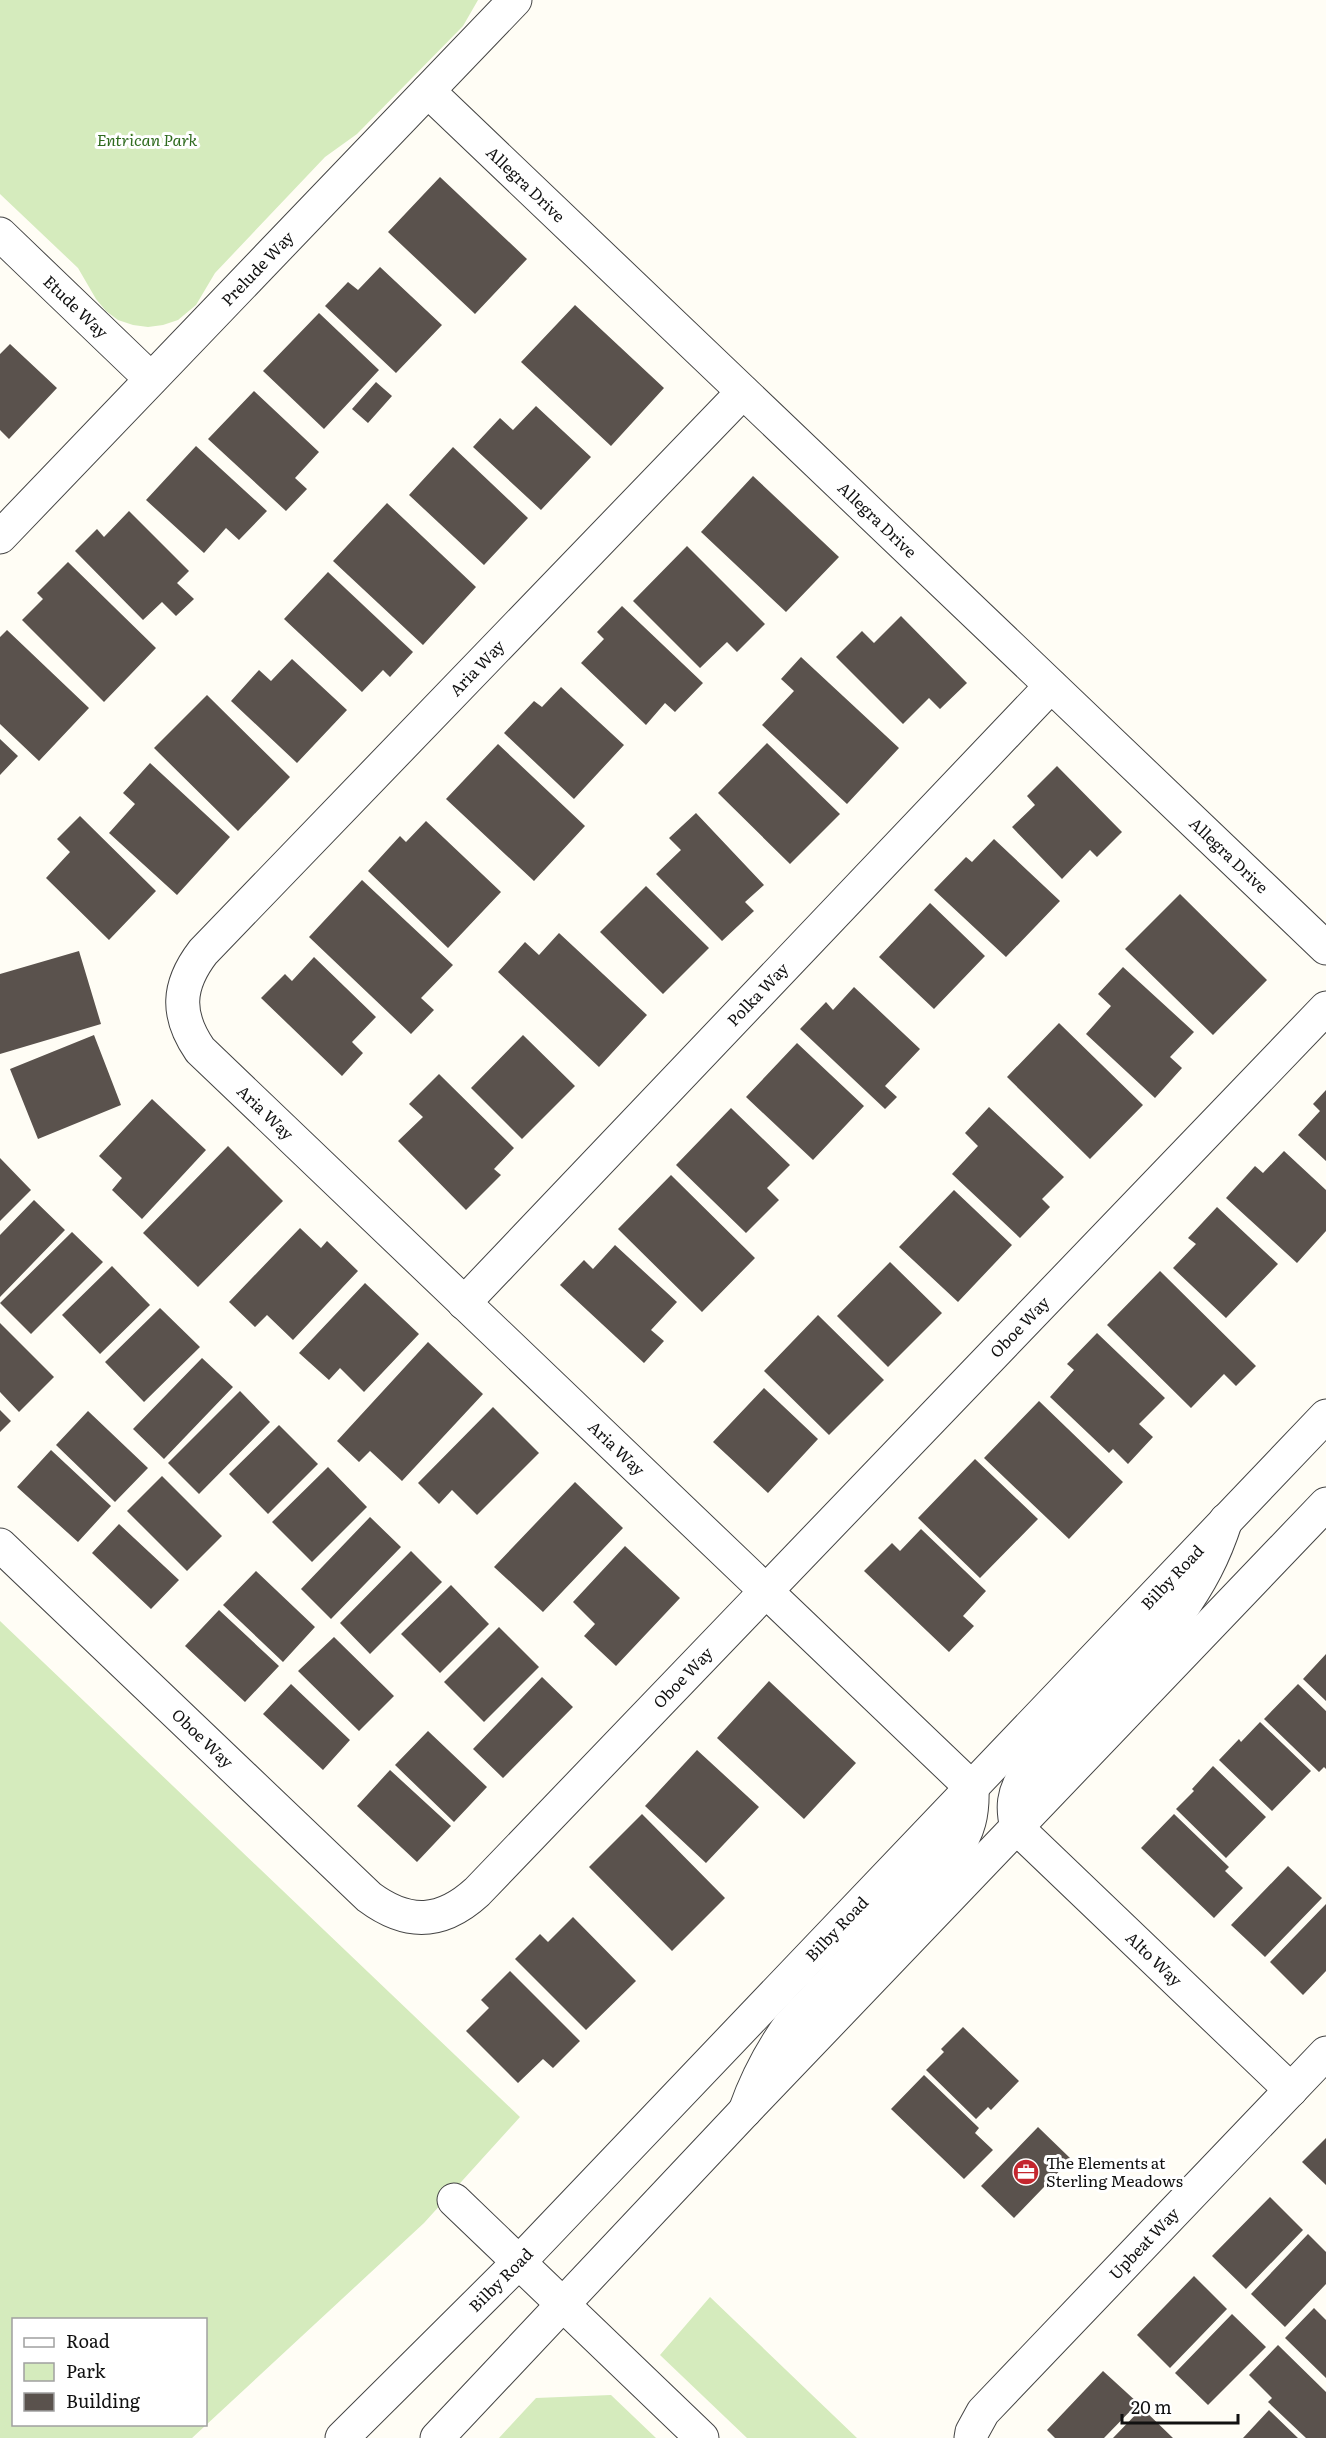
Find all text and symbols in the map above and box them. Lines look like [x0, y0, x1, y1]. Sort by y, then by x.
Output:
park label: Entrican Park [97, 127, 197, 151]
street label: Allegra Drive [482, 140, 571, 227]
street label: Prelude Way [215, 224, 299, 311]
street label: Etude Way [39, 269, 115, 344]
street label: Allegra Drive [833, 475, 923, 563]
street label: Aria Way [443, 633, 510, 701]
street label: Allegra Drive [1185, 811, 1274, 898]
street label: Polka Way [721, 956, 794, 1031]
street label: Aria Way [232, 1079, 300, 1145]
street label: Oboe Way [984, 1290, 1055, 1362]
street label: Aria Way [584, 1415, 652, 1481]
street label: Bilby Road [1135, 1538, 1209, 1614]
street label: Oboe Way [647, 1640, 718, 1713]
street label: Oboe Way [167, 1702, 240, 1773]
street label: Bilby Road [799, 1890, 873, 1966]
street label: Alto Way [1121, 1925, 1189, 1992]
place label: The Elements at Sterling Meadows [1046, 2150, 1183, 2192]
office icon: The Elements at Sterling Meadows [1011, 2157, 1041, 2187]
street label: Upbeat Way [1103, 2201, 1184, 2284]
street label: Bilby Road [463, 2242, 538, 2317]
legend [12, 2318, 207, 2426]
text: Road [66, 2327, 110, 2354]
text: Park [66, 2357, 107, 2384]
text: Building [66, 2387, 141, 2414]
scale bar [1122, 2387, 1238, 2425]
text: 20 m [1131, 2393, 1172, 2420]

